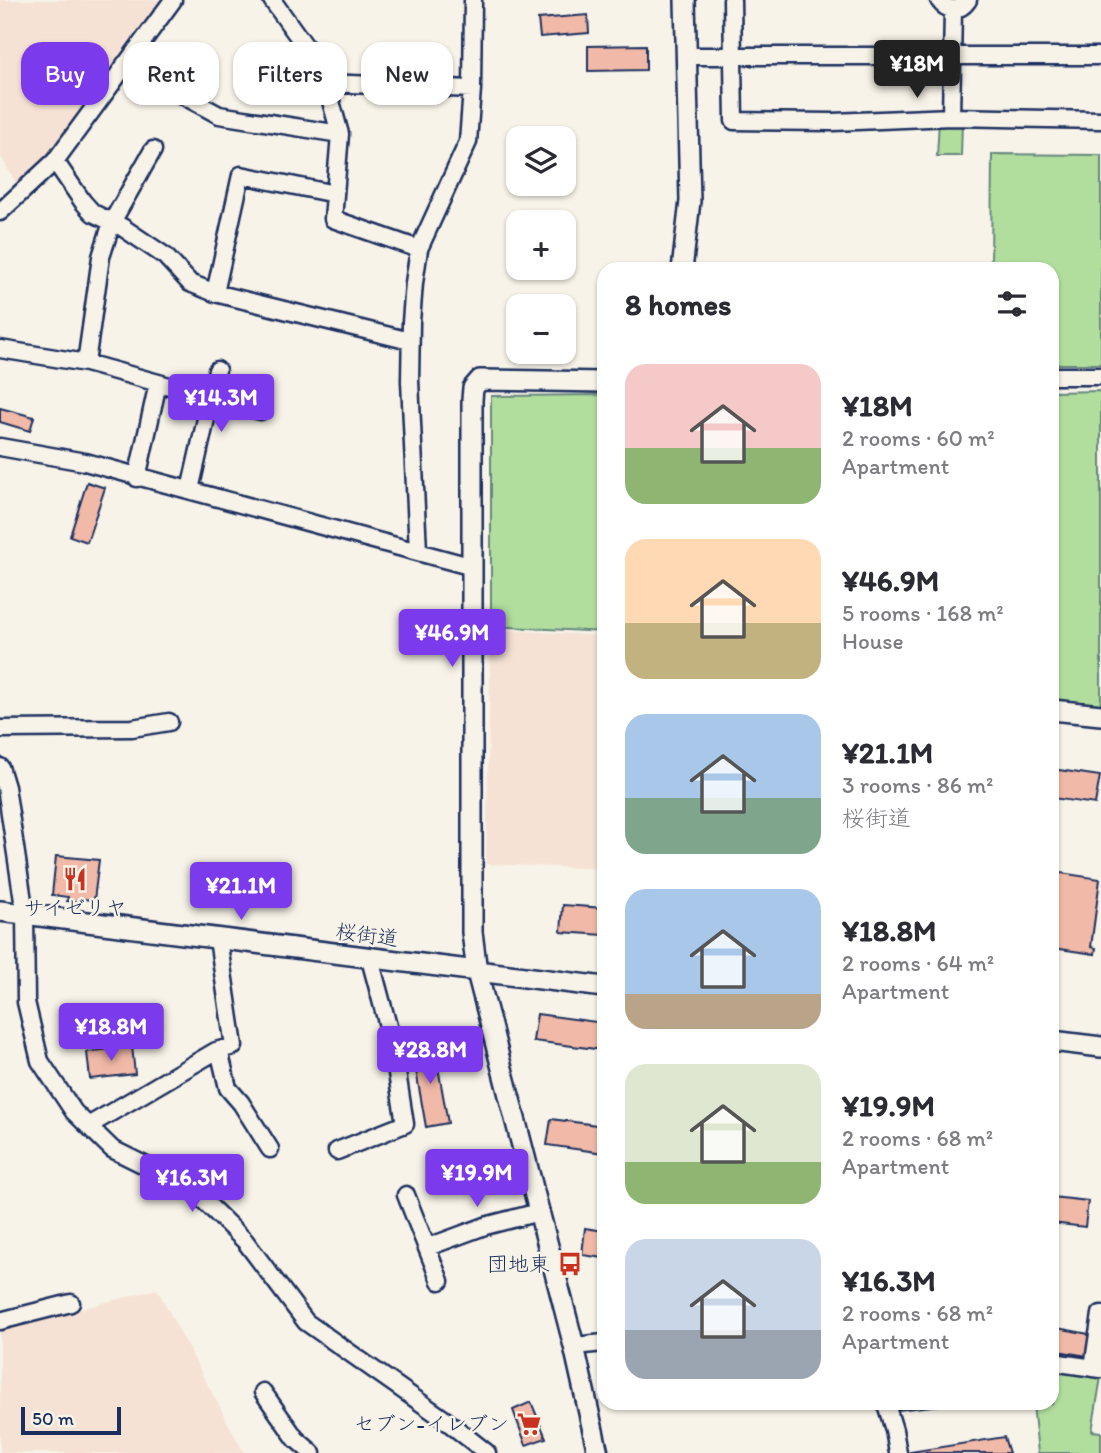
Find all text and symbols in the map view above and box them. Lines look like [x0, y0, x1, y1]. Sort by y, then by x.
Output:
pin: ¥18M [876, 41, 958, 100]
chip: Buy [21, 42, 109, 105]
chip: Rent [123, 42, 219, 105]
chip: Filters [233, 42, 347, 105]
chip: New [361, 42, 453, 105]
text: ¥18M [890, 49, 944, 77]
map controls [506, 126, 576, 364]
button: layers [506, 126, 576, 196]
button: + [506, 210, 576, 280]
icon: filters [993, 285, 1031, 323]
text: 8 homes [625, 286, 732, 323]
button: − [506, 294, 576, 364]
pin: ¥14.3M [164, 374, 278, 434]
text: ¥14.3M [184, 383, 258, 411]
text: ¥18M [842, 387, 913, 424]
icon: home [681, 392, 765, 476]
text: 2 rooms · 60 m² [842, 424, 995, 452]
text: Apartment [842, 452, 949, 480]
text: ¥46.9M [842, 562, 939, 599]
icon: home [681, 567, 765, 651]
text: 5 rooms · 168 m² [842, 599, 1004, 627]
pin: ¥46.9M [395, 610, 509, 669]
text: ¥46.9M [415, 618, 489, 646]
text: House [842, 627, 904, 655]
text: ¥21.1M [842, 734, 933, 771]
icon: home [681, 742, 765, 826]
text: 3 rooms · 86 m² [842, 771, 994, 799]
text: 桜街道 [842, 804, 911, 832]
pin: ¥21.1M [184, 862, 298, 922]
restaurant icon: サイゼリヤ [61, 865, 89, 893]
text: ¥21.1M [206, 871, 276, 899]
place label: サイゼリヤ [23, 895, 127, 920]
text: ¥18.8M [842, 912, 937, 949]
icon: home [681, 917, 765, 1001]
street label: 桜街道 [334, 918, 400, 951]
text: 2 rooms · 64 m² [842, 949, 994, 977]
text: Apartment [842, 977, 949, 1005]
pin: ¥18.8M [54, 1004, 168, 1063]
text: ¥18.8M [75, 1012, 147, 1040]
pin: ¥28.8M [373, 1026, 487, 1086]
text: ¥28.8M [393, 1035, 467, 1063]
text: ¥19.9M [842, 1087, 935, 1124]
icon: home [681, 1092, 765, 1176]
text: 2 rooms · 68 m² [842, 1124, 993, 1152]
pin: ¥19.9M [420, 1150, 534, 1209]
text: Apartment [842, 1152, 949, 1180]
pin: ¥16.3M [135, 1154, 249, 1214]
text: ¥19.9M [441, 1158, 513, 1186]
text: ¥16.3M [156, 1163, 228, 1191]
bus stop icon: 団地東 [556, 1250, 584, 1278]
place label: 団地東 [487, 1251, 550, 1276]
text: ¥16.3M [842, 1262, 936, 1299]
icon: home [681, 1267, 765, 1351]
text: 2 rooms · 68 m² [842, 1299, 993, 1327]
text: Apartment [842, 1327, 949, 1355]
scale bar [21, 1404, 121, 1436]
text: 50 m [32, 1407, 74, 1430]
supermarket icon: セブン-イレブン [515, 1410, 543, 1438]
place label: セブン-イレブン [354, 1411, 509, 1436]

